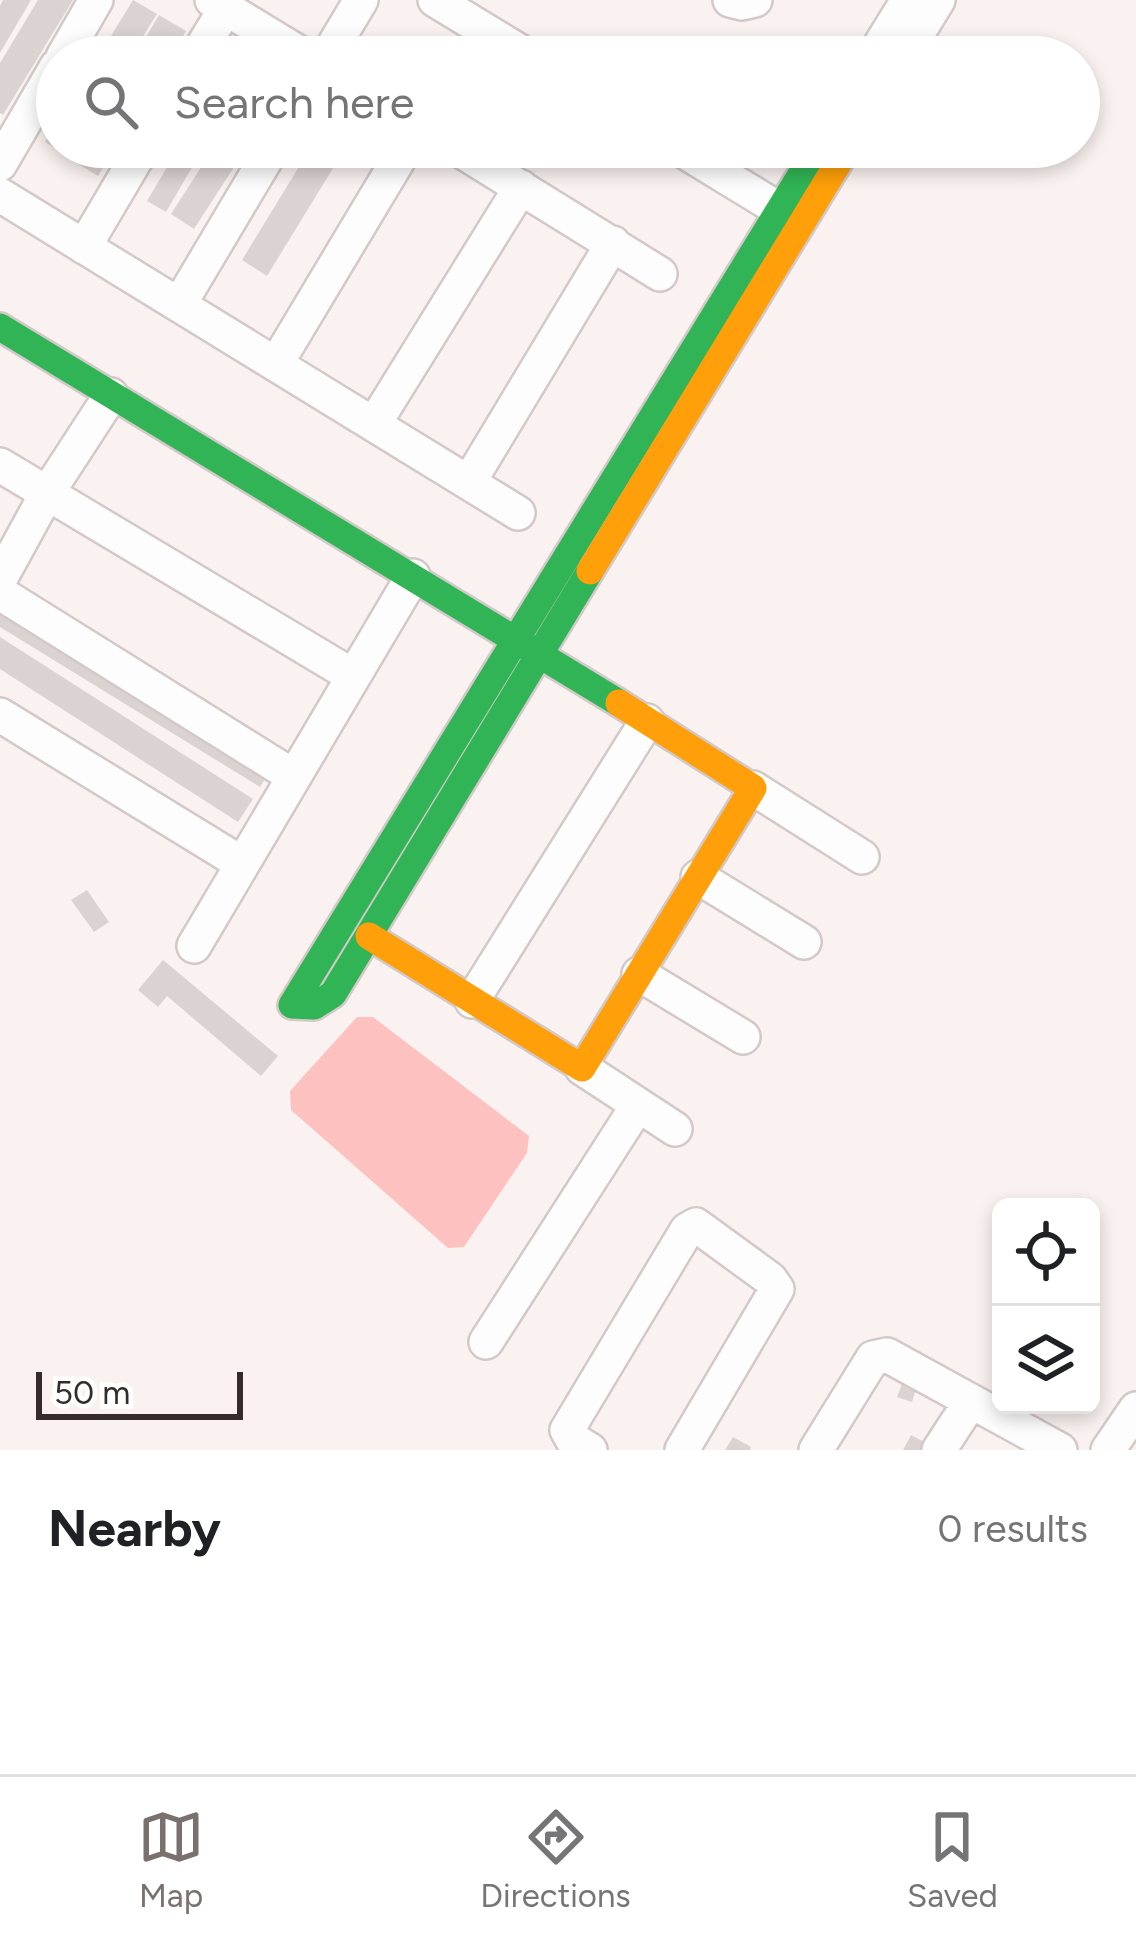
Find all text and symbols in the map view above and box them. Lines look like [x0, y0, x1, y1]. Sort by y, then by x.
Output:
search box [36, 36, 1100, 168]
icon: search [78, 69, 144, 135]
text: Search here [174, 75, 414, 129]
map controls [992, 1198, 1100, 1414]
button: locate [992, 1198, 1100, 1306]
button: layers [992, 1306, 1100, 1414]
scale bar [36, 1366, 243, 1419]
text: 50 m [54, 1373, 130, 1412]
text: Nearby [48, 1498, 221, 1559]
text: 0 results [937, 1505, 1088, 1552]
tab: Map [138, 1804, 204, 1915]
tab: Directions [480, 1804, 631, 1915]
tab: Saved [907, 1804, 998, 1915]

